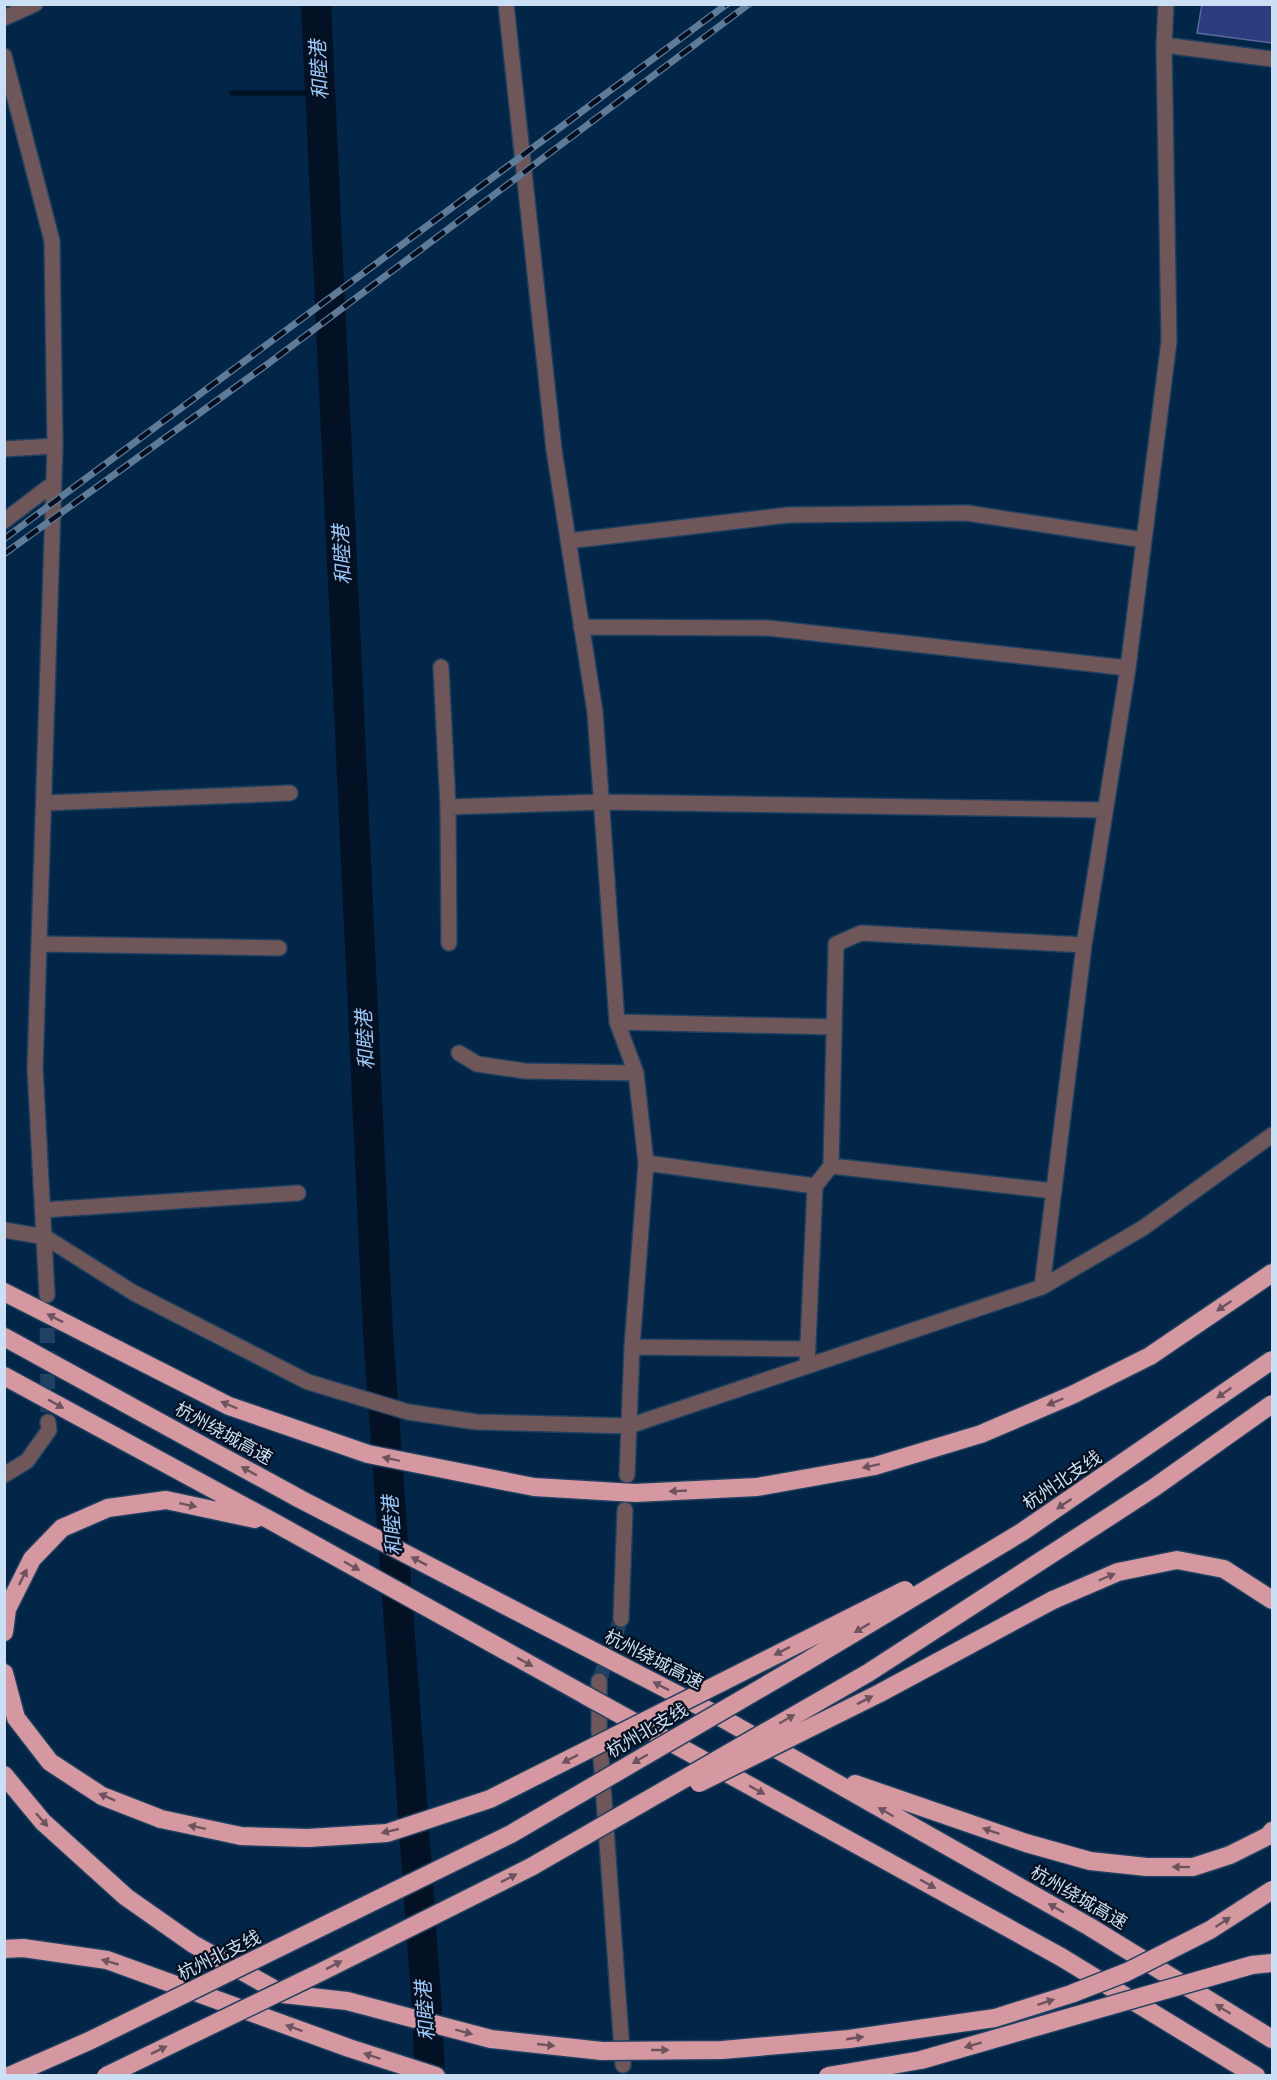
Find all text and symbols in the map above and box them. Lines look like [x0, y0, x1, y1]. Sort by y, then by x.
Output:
water label: 和睦港 [305, 36, 333, 101]
water label: 和睦港 [328, 521, 356, 586]
water label: 和睦港 [351, 1006, 379, 1071]
one-way arrow [1216, 1300, 1232, 1311]
one-way arrow [46, 1313, 63, 1322]
one-way arrow [1217, 1387, 1233, 1399]
street label: 杭州绕城高速 [172, 1398, 276, 1468]
one-way arrow [1046, 1398, 1064, 1408]
one-way arrow [48, 1399, 65, 1409]
one-way arrow [220, 1400, 238, 1409]
street label: 杭州北支线 [1019, 1446, 1105, 1514]
one-way arrow [381, 1454, 400, 1463]
one-way arrow [861, 1462, 880, 1471]
one-way arrow [240, 1466, 257, 1476]
one-way arrow [669, 1487, 688, 1496]
water label: 和睦港 [378, 1492, 406, 1557]
one-way arrow [1056, 1498, 1072, 1509]
one-way arrow [179, 1501, 198, 1510]
one-way arrow [411, 1556, 428, 1566]
one-way arrow [344, 1561, 361, 1571]
one-way arrow [18, 1569, 28, 1586]
one-way arrow [1098, 1572, 1115, 1581]
one-way arrow [854, 1623, 870, 1634]
street label: 杭州绕城高速 [601, 1625, 707, 1693]
one-way arrow [773, 1646, 790, 1656]
one-way arrow [517, 1657, 534, 1667]
one-way arrow [652, 1681, 669, 1691]
one-way arrow [856, 1696, 873, 1705]
street label: 杭州北支线 [603, 1698, 691, 1762]
one-way arrow [779, 1714, 796, 1724]
one-way arrow [562, 1754, 579, 1763]
one-way arrow [631, 1754, 648, 1764]
one-way arrow [749, 1785, 766, 1795]
one-way arrow [98, 1793, 115, 1802]
one-way arrow [878, 1806, 894, 1817]
one-way arrow [35, 1812, 48, 1827]
one-way arrow [188, 1821, 206, 1831]
one-way arrow [981, 1825, 999, 1835]
one-way arrow [381, 1827, 399, 1837]
street label: 杭州绕城高速 [1027, 1861, 1131, 1933]
one-way arrow [1171, 1862, 1190, 1872]
one-way arrow [500, 1873, 517, 1883]
one-way arrow [920, 1879, 937, 1889]
one-way arrow [1048, 1902, 1064, 1913]
one-way arrow [1215, 1916, 1231, 1927]
street label: 杭州北支线 [174, 1926, 264, 1984]
one-way arrow [101, 1957, 119, 1966]
one-way arrow [326, 1961, 343, 1970]
water label: 和睦港 [411, 1977, 439, 2042]
one-way arrow [1037, 1997, 1055, 2006]
one-way arrow [1215, 2003, 1231, 2014]
one-way arrow [285, 2023, 303, 2033]
one-way arrow [455, 2028, 473, 2037]
one-way arrow [845, 2033, 864, 2043]
one-way arrow [537, 2040, 556, 2050]
one-way arrow [964, 2041, 982, 2050]
one-way arrow [651, 2045, 670, 2055]
one-way arrow [150, 2046, 167, 2055]
one-way arrow [363, 2050, 381, 2060]

